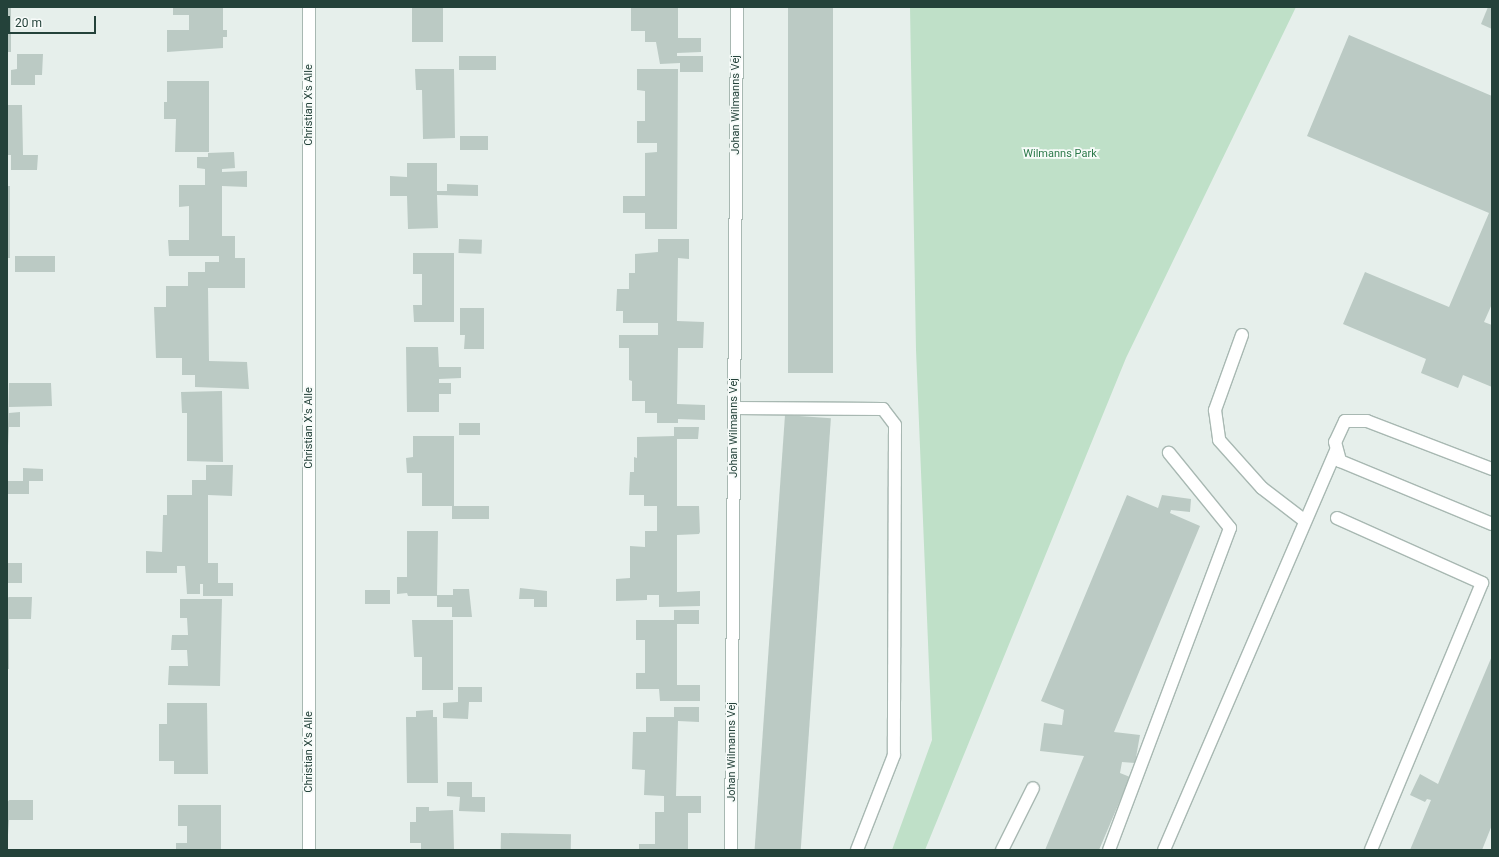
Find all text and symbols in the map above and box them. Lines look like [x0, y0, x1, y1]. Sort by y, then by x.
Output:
scale bar [10, 8, 98, 34]
text: 20 m [15, 16, 42, 30]
street label: Johan Wilmanns Vej [729, 55, 743, 155]
street label: Christian X's Alle [302, 64, 316, 146]
park label: Wilmanns Park [1023, 147, 1097, 161]
street label: Johan Wilmanns Vej [727, 378, 741, 478]
street label: Christian X's Alle [302, 387, 316, 469]
street label: Johan Wilmanns Vej [725, 702, 739, 802]
street label: Christian X's Alle [302, 711, 316, 793]

